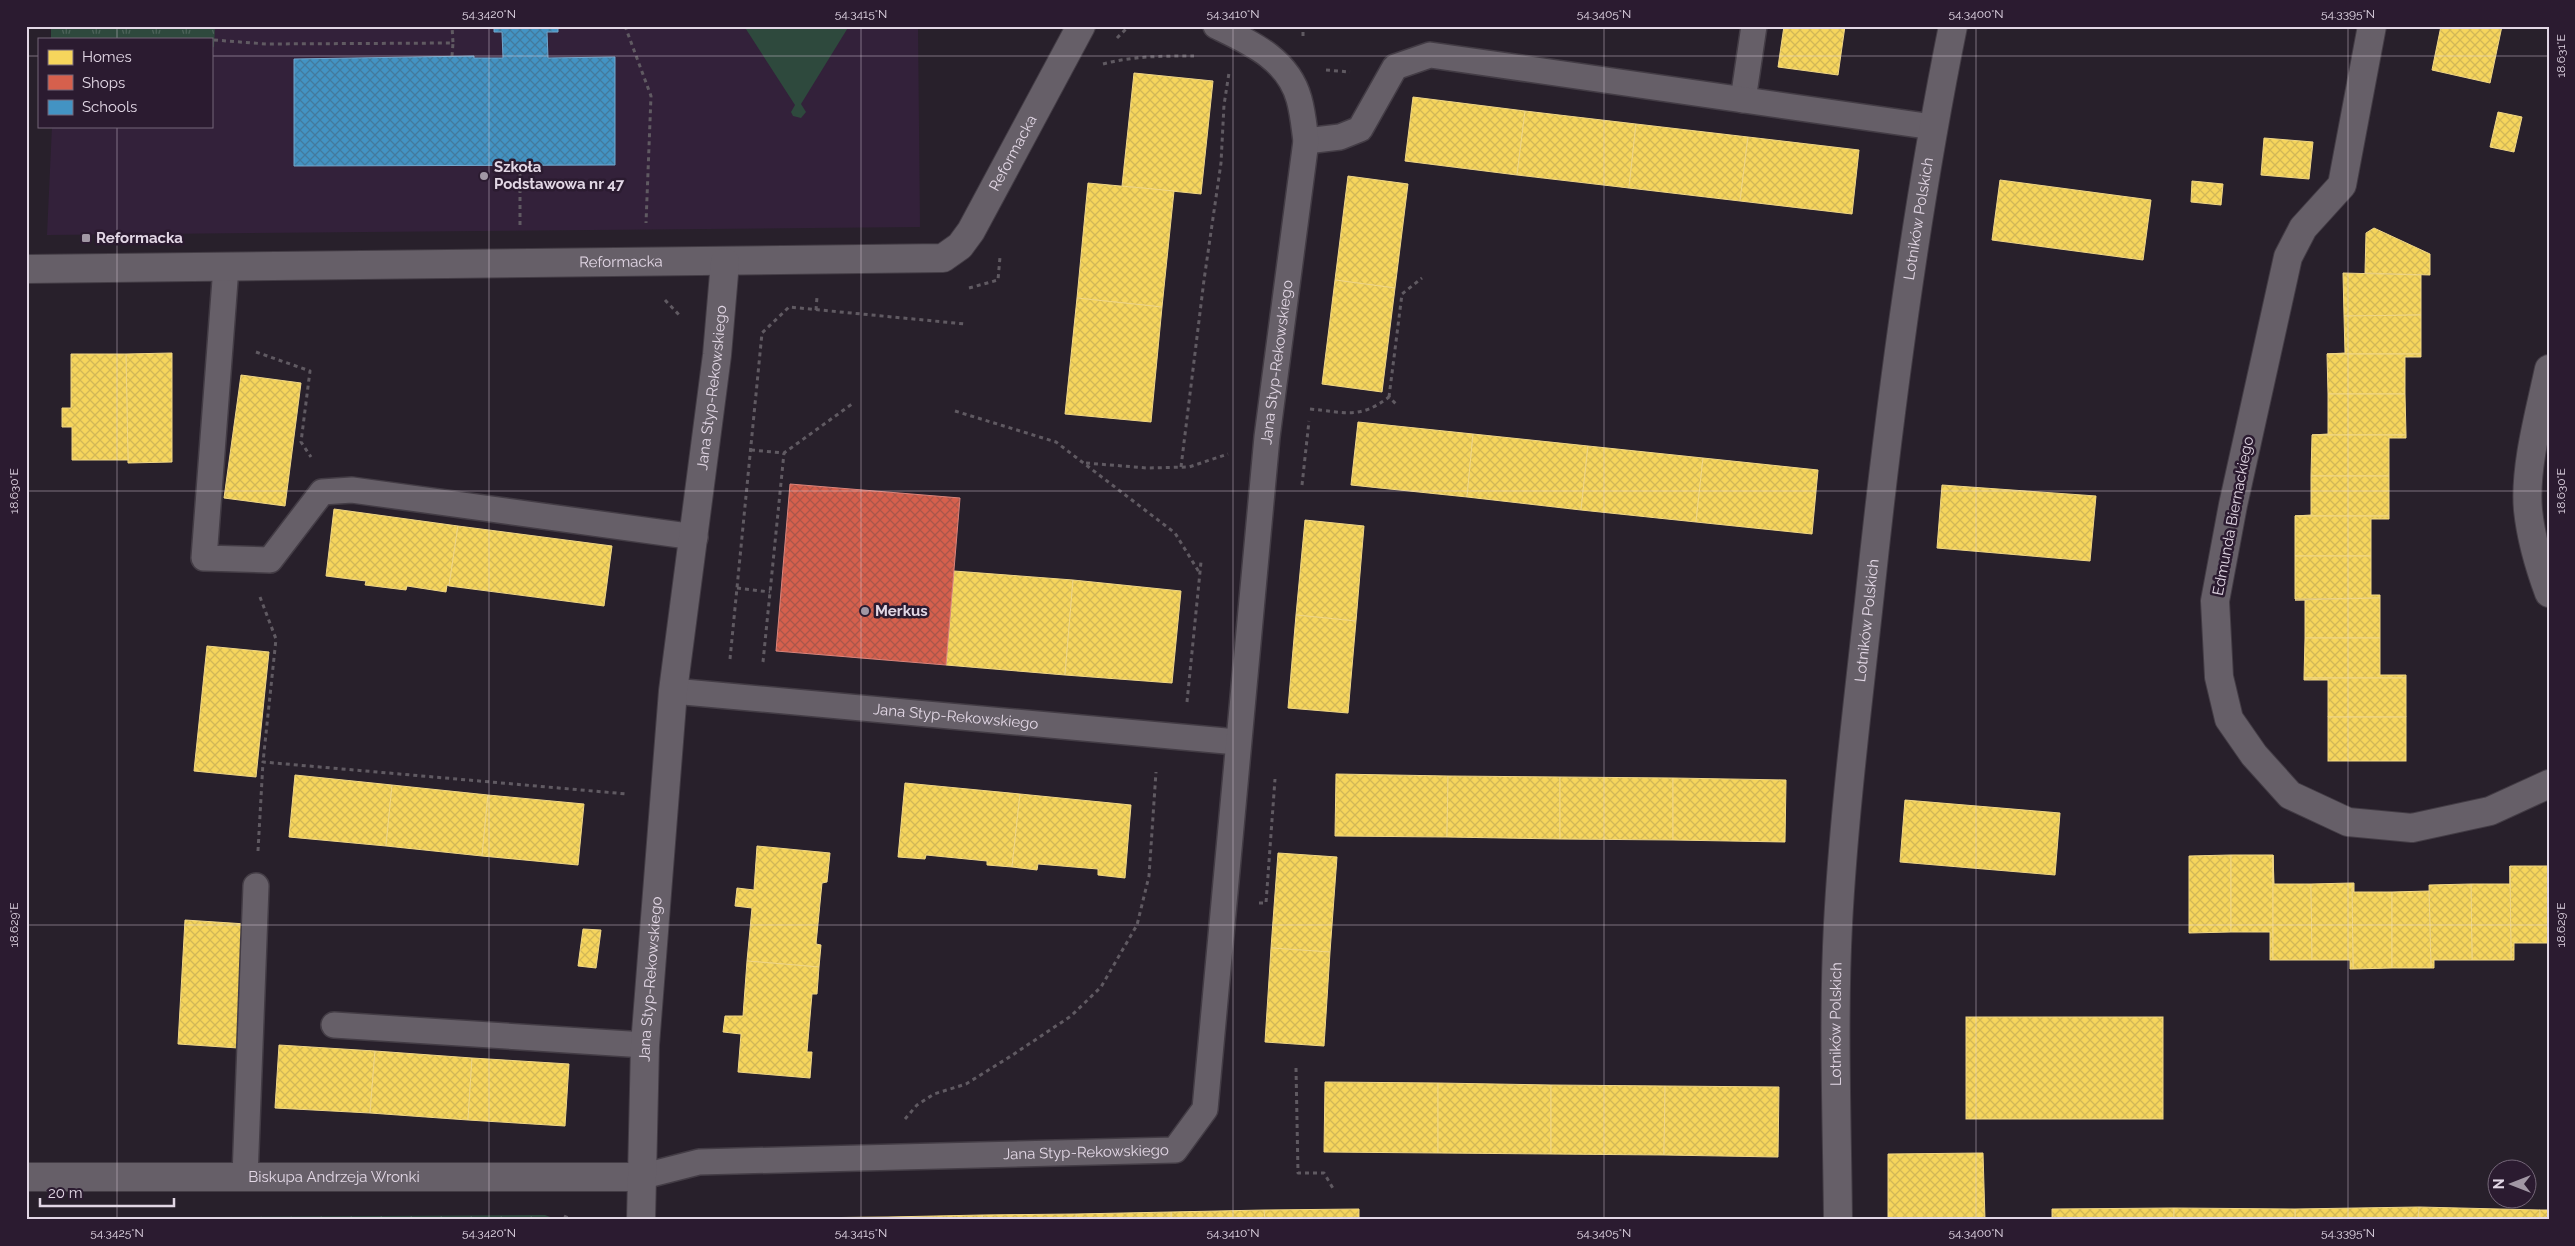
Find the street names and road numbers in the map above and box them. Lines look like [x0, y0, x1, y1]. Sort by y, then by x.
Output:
street label: Reformacka [985, 112, 1041, 194]
street label: Lotników Polskich [1900, 156, 1937, 281]
street label: Reformacka [579, 252, 663, 271]
street label: Jana Styp-Rekowskiego [1257, 279, 1297, 445]
street label: Jana Styp-Rekowskiego [693, 304, 730, 471]
street label: Edmunda Biernackiego [2209, 435, 2257, 597]
street label: Lotników Polskich [1851, 558, 1883, 683]
street label: Jana Styp-Rekowskiego [872, 700, 1039, 733]
street label: Jana Styp-Rekowskiego [636, 896, 666, 1062]
street label: Lotników Polskich [1827, 962, 1845, 1086]
street label: Jana Styp-Rekowskiego [1003, 1141, 1169, 1163]
street label: Biskupa Andrzeja Wronki [248, 1168, 420, 1186]

